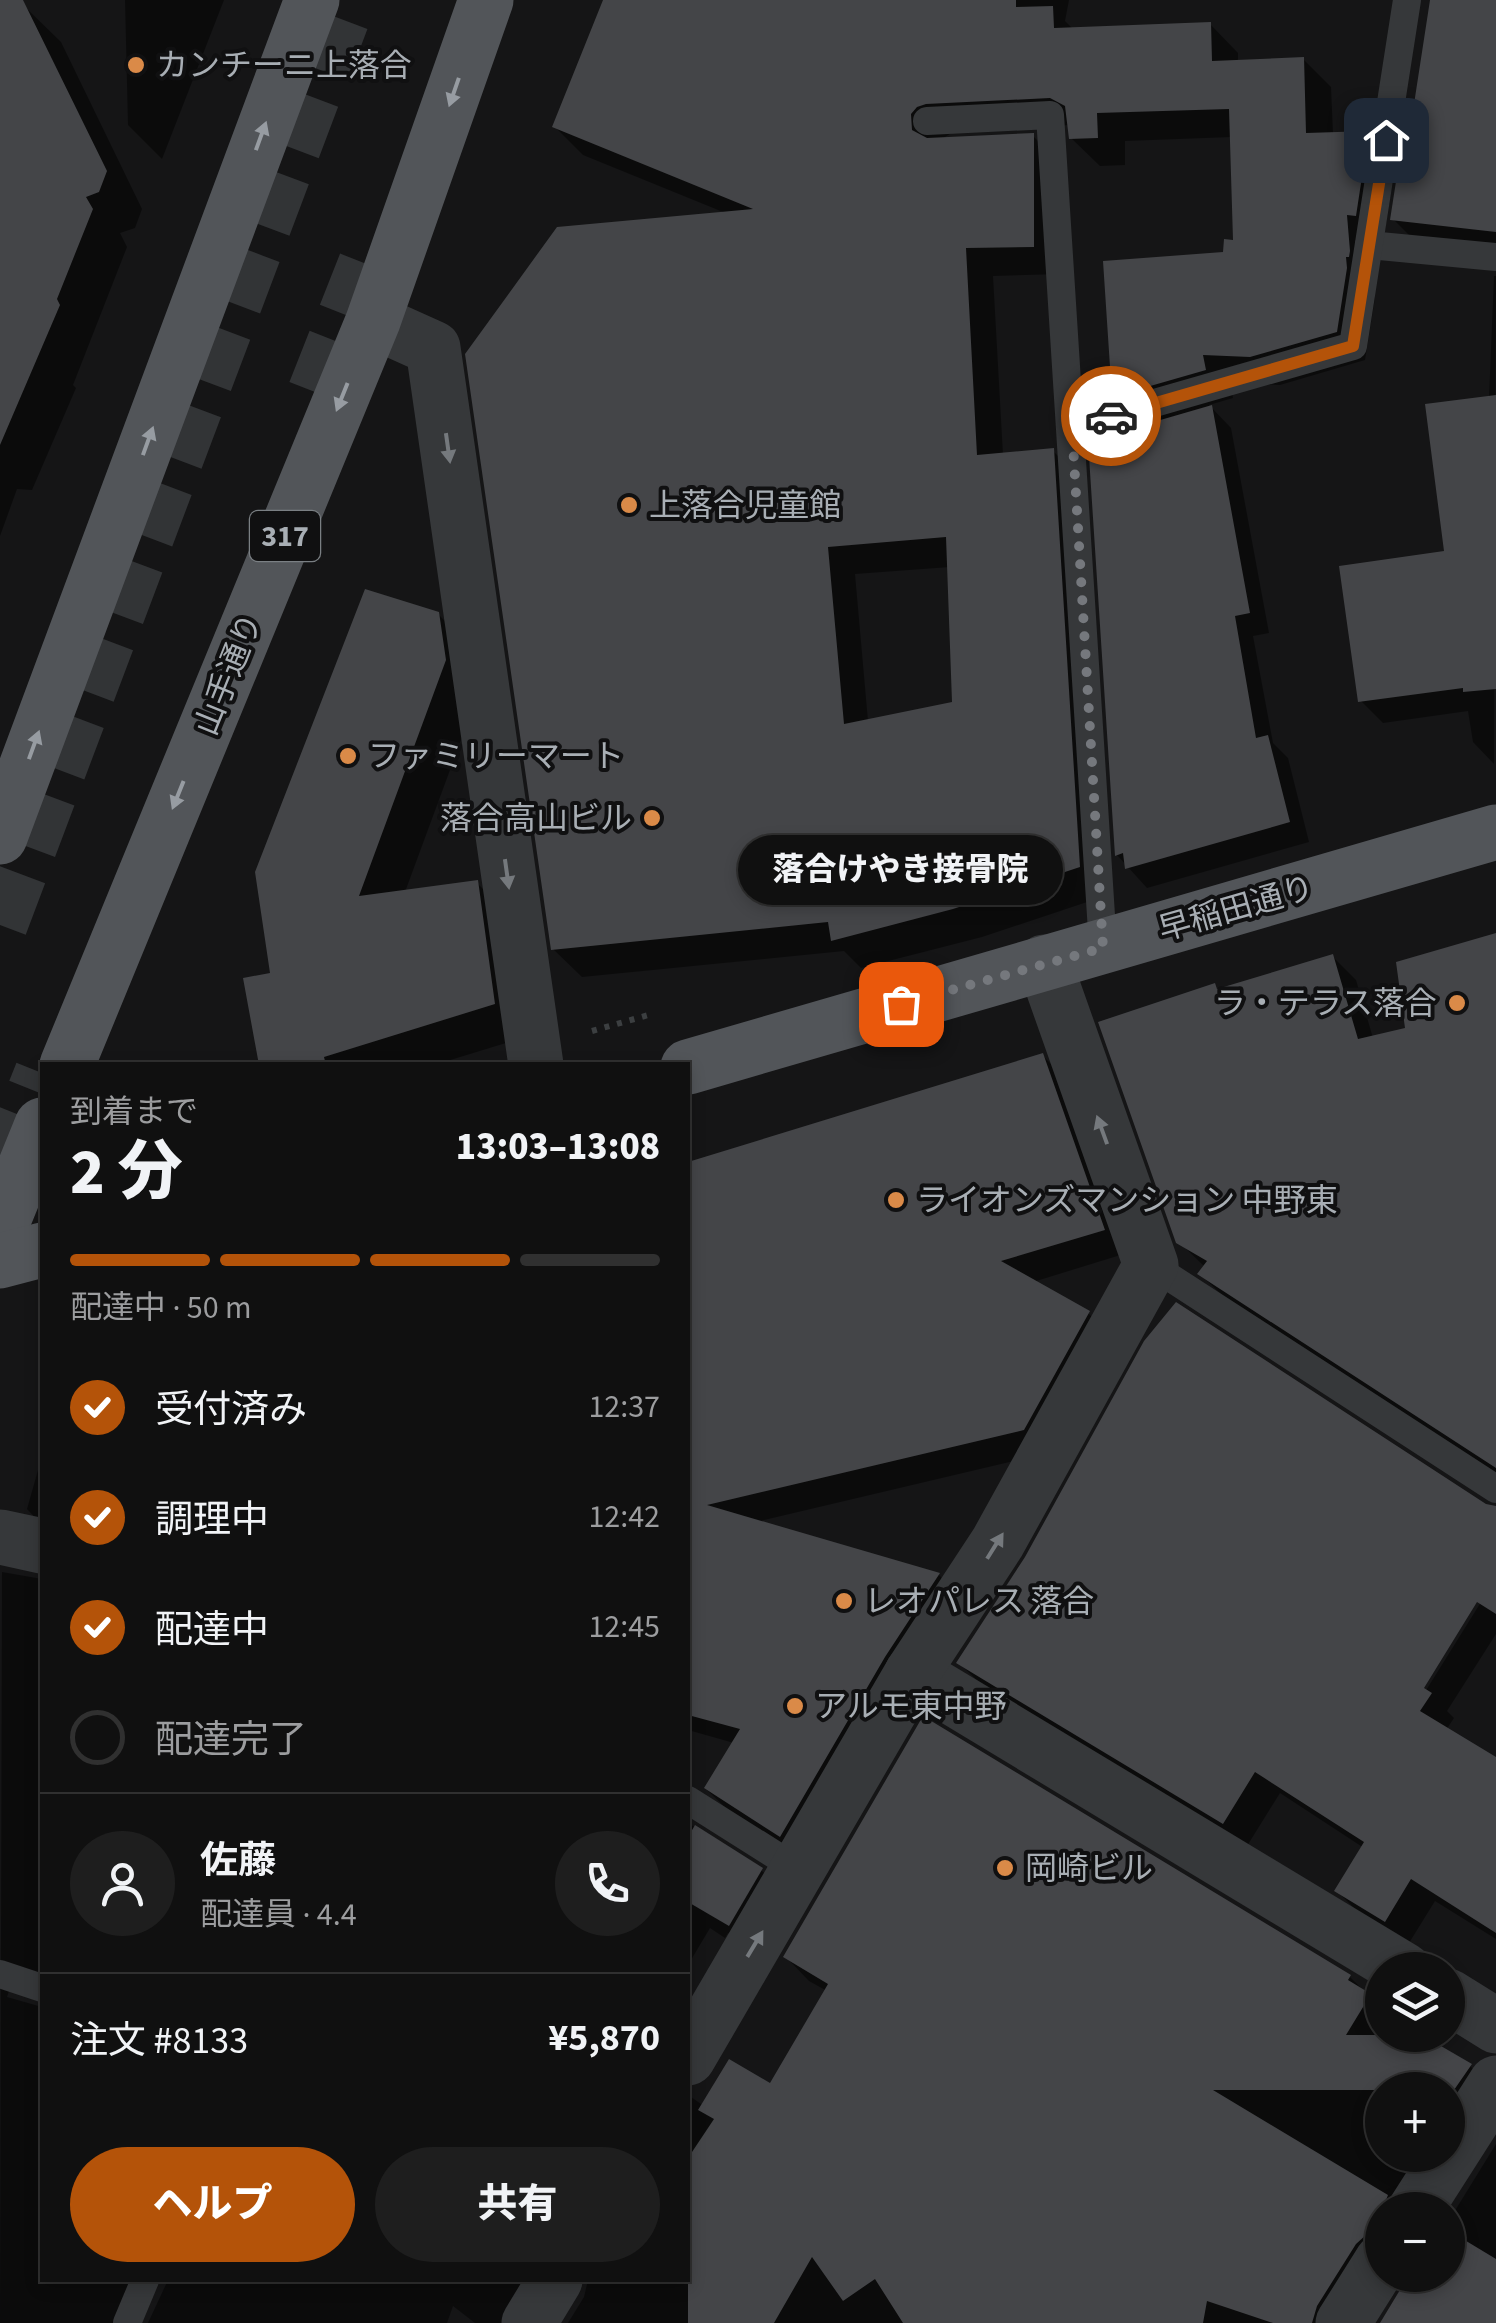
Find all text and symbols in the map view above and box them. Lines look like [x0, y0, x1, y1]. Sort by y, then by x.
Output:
place label: カンチーニ上落合 [156, 43, 412, 89]
marker: カンチーニ上落合 [125, 54, 147, 76]
one-way arrow [445, 77, 460, 107]
pin [1344, 98, 1429, 183]
icon: home [1359, 113, 1414, 168]
one-way arrow [254, 121, 269, 151]
courier [1061, 366, 1161, 466]
one-way arrow [333, 382, 349, 412]
icon: car [1084, 389, 1139, 444]
one-way arrow [140, 425, 156, 455]
one-way arrow [440, 433, 456, 465]
place label: 上落合児童館 [649, 483, 841, 529]
marker: 上落合児童館 [618, 494, 640, 516]
road number: 317 [250, 511, 320, 561]
street label: 山手通り [184, 606, 274, 742]
one-way arrow [27, 730, 42, 760]
place label: ファミリーマート [368, 734, 624, 780]
marker: ファミリーマート [337, 745, 359, 767]
one-way arrow [170, 780, 186, 810]
place label: 落合高山ビル [440, 796, 632, 842]
marker: 落合高山ビル [641, 807, 663, 829]
callout: 落合けやき接骨院 [738, 834, 1064, 904]
text: 落合けやき接骨院 [772, 847, 1029, 893]
one-way arrow [500, 859, 516, 890]
street label: 早稲田通り [1153, 865, 1320, 953]
pin [859, 962, 944, 1047]
icon: bag [874, 977, 929, 1032]
place label: ラ・テラス落合 [1214, 981, 1437, 1027]
marker: ラ・テラス落合 [1446, 992, 1468, 1014]
text: 到着まで [70, 1089, 198, 1135]
one-way arrow [1094, 1115, 1109, 1145]
text: 13:03–13:08 [456, 1120, 660, 1174]
text: 2 分 [70, 1126, 183, 1219]
place label: ライオンズマンション 中野東 [916, 1178, 1338, 1224]
marker: ライオンズマンション 中野東 [885, 1189, 907, 1211]
text: 配達中 · 50 m [70, 1285, 252, 1331]
icon: check [70, 1380, 125, 1435]
text: 受付済み [155, 1383, 307, 1437]
text: 12:37 [588, 1384, 660, 1430]
icon: check [70, 1490, 125, 1545]
text: 調理中 [155, 1493, 269, 1547]
text: 12:42 [588, 1494, 660, 1540]
one-way arrow [985, 1532, 1003, 1560]
place label: レオパレス 落合 [864, 1579, 1094, 1625]
marker: レオパレス 落合 [833, 1590, 855, 1612]
icon: check [70, 1600, 125, 1655]
text: 配達中 [155, 1603, 269, 1657]
text: 12:45 [588, 1604, 660, 1650]
place label: アルモ東中野 [815, 1684, 1007, 1730]
marker: アルモ東中野 [784, 1695, 806, 1717]
text: 配達完了 [155, 1713, 307, 1767]
button: person [70, 1831, 175, 1936]
button: phone [555, 1831, 660, 1936]
text: 佐藤 [200, 1834, 276, 1888]
place label: 岡崎ビル [1025, 1846, 1153, 1892]
marker: 岡崎ビル [994, 1857, 1016, 1879]
text: 配達員 · 4.4 [200, 1892, 357, 1938]
one-way arrow [746, 1930, 763, 1958]
map controls [1365, 1952, 1465, 2292]
button: layers [1365, 1952, 1465, 2052]
text: ¥5,870 [548, 2011, 660, 2065]
text: 注文 #8133 [70, 2014, 248, 2068]
button: + [1365, 2072, 1465, 2172]
button: ヘルプ [70, 2147, 355, 2262]
button: 共有 [375, 2147, 660, 2262]
button: − [1365, 2192, 1465, 2292]

